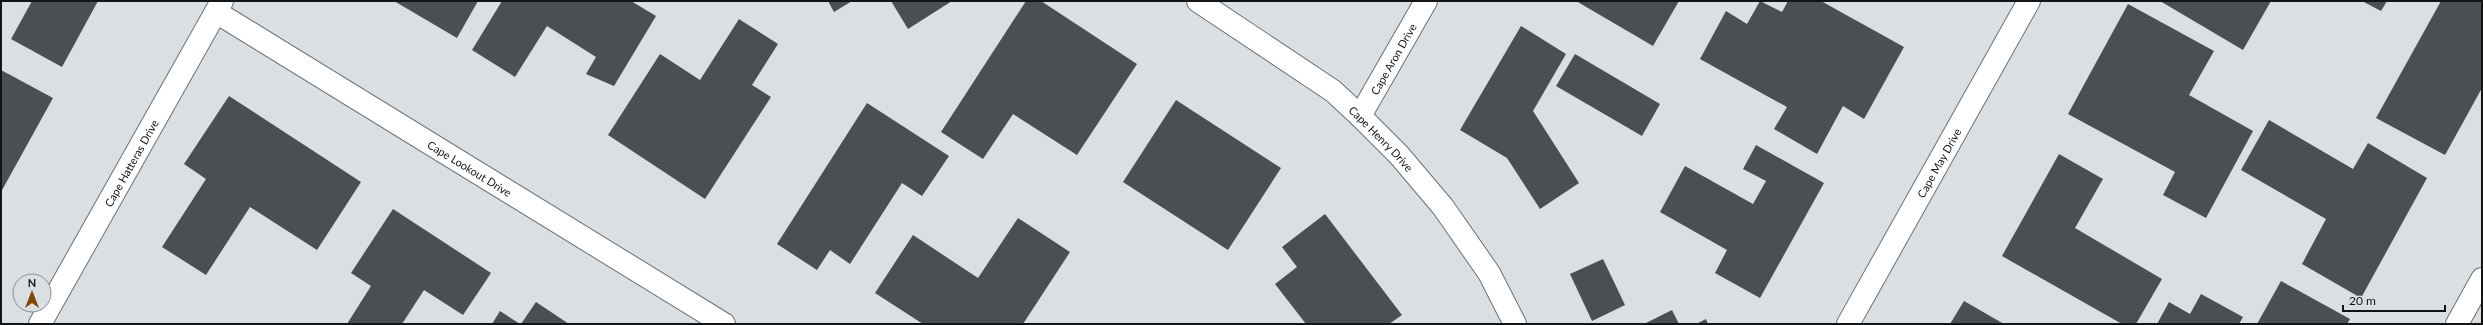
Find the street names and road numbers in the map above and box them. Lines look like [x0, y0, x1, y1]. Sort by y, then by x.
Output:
street label: Cape Aron Drive [1367, 21, 1418, 97]
street label: Cape Henry Drive [1347, 103, 1416, 174]
street label: Cape Hatteras Drive [101, 117, 161, 209]
street label: Cape May Drive [1914, 125, 1963, 200]
street label: Cape Lookout Drive [426, 137, 514, 199]

